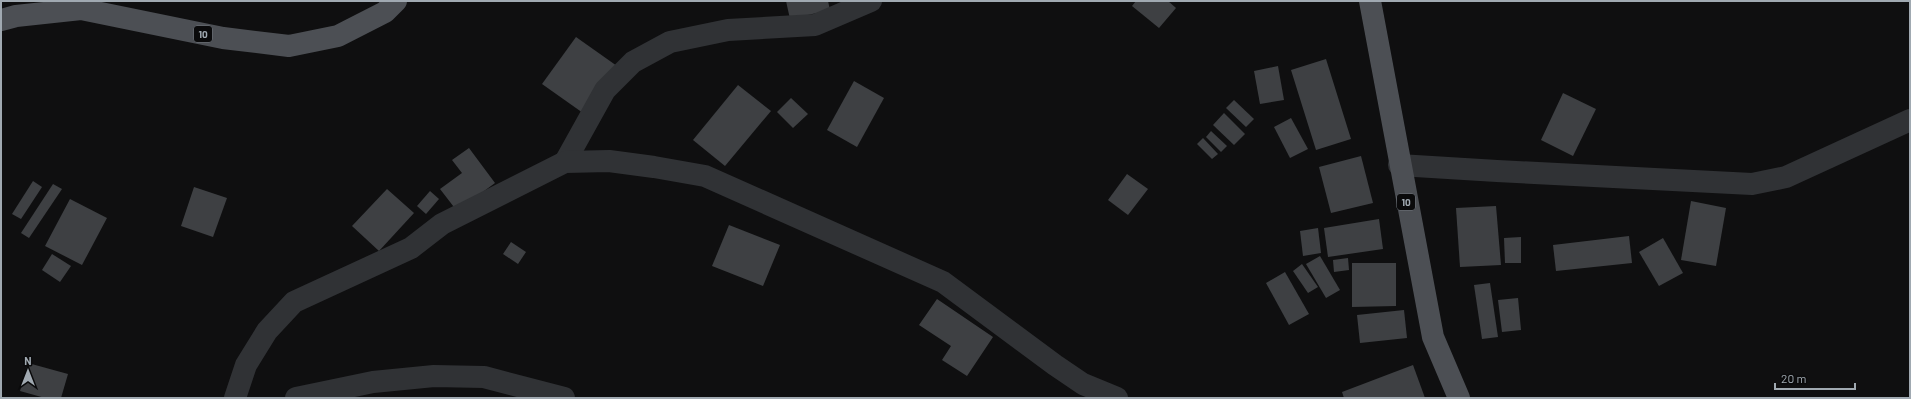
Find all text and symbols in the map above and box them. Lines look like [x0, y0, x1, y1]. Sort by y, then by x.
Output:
road number: 10 [194, 26, 212, 42]
road number: 10 [1397, 194, 1415, 210]
north arrow [8, 351, 48, 391]
text: N [24, 354, 32, 367]
scale bar [1775, 365, 1855, 391]
text: 20 m [1781, 371, 1807, 385]

